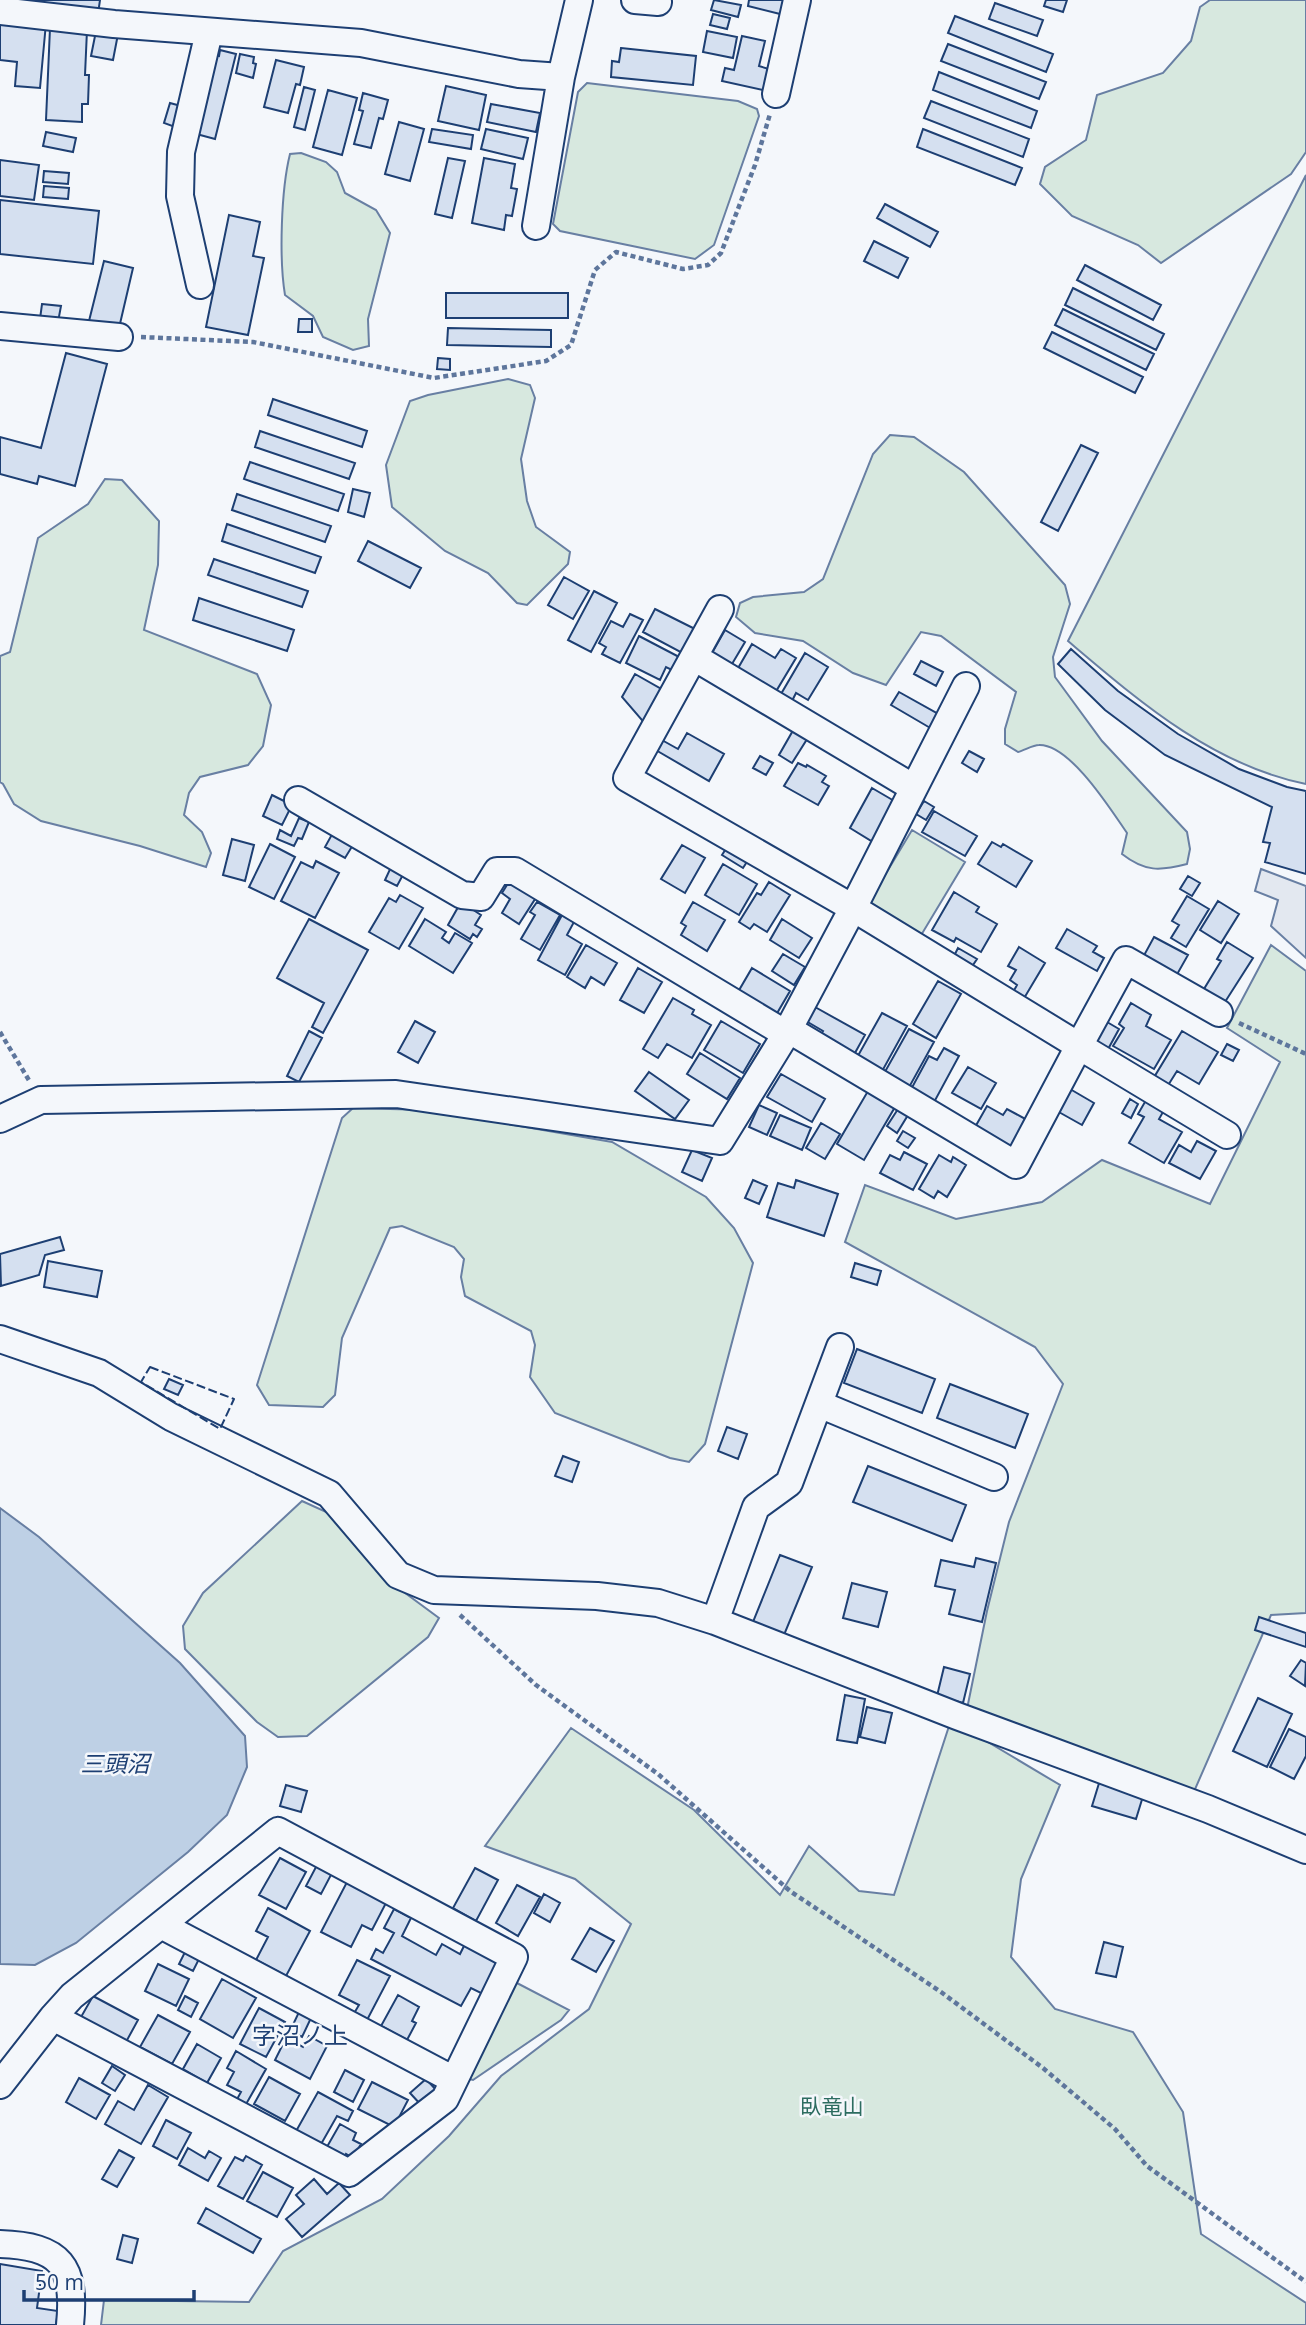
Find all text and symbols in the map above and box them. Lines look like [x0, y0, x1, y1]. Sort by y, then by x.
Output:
water label: 三頭沼 [81, 1747, 153, 1779]
district label: 字沼ノ上 [252, 2018, 348, 2051]
park label: 臥竜山 [801, 2092, 864, 2120]
scale bar [24, 2258, 194, 2302]
text: 50 m [35, 2268, 84, 2296]

